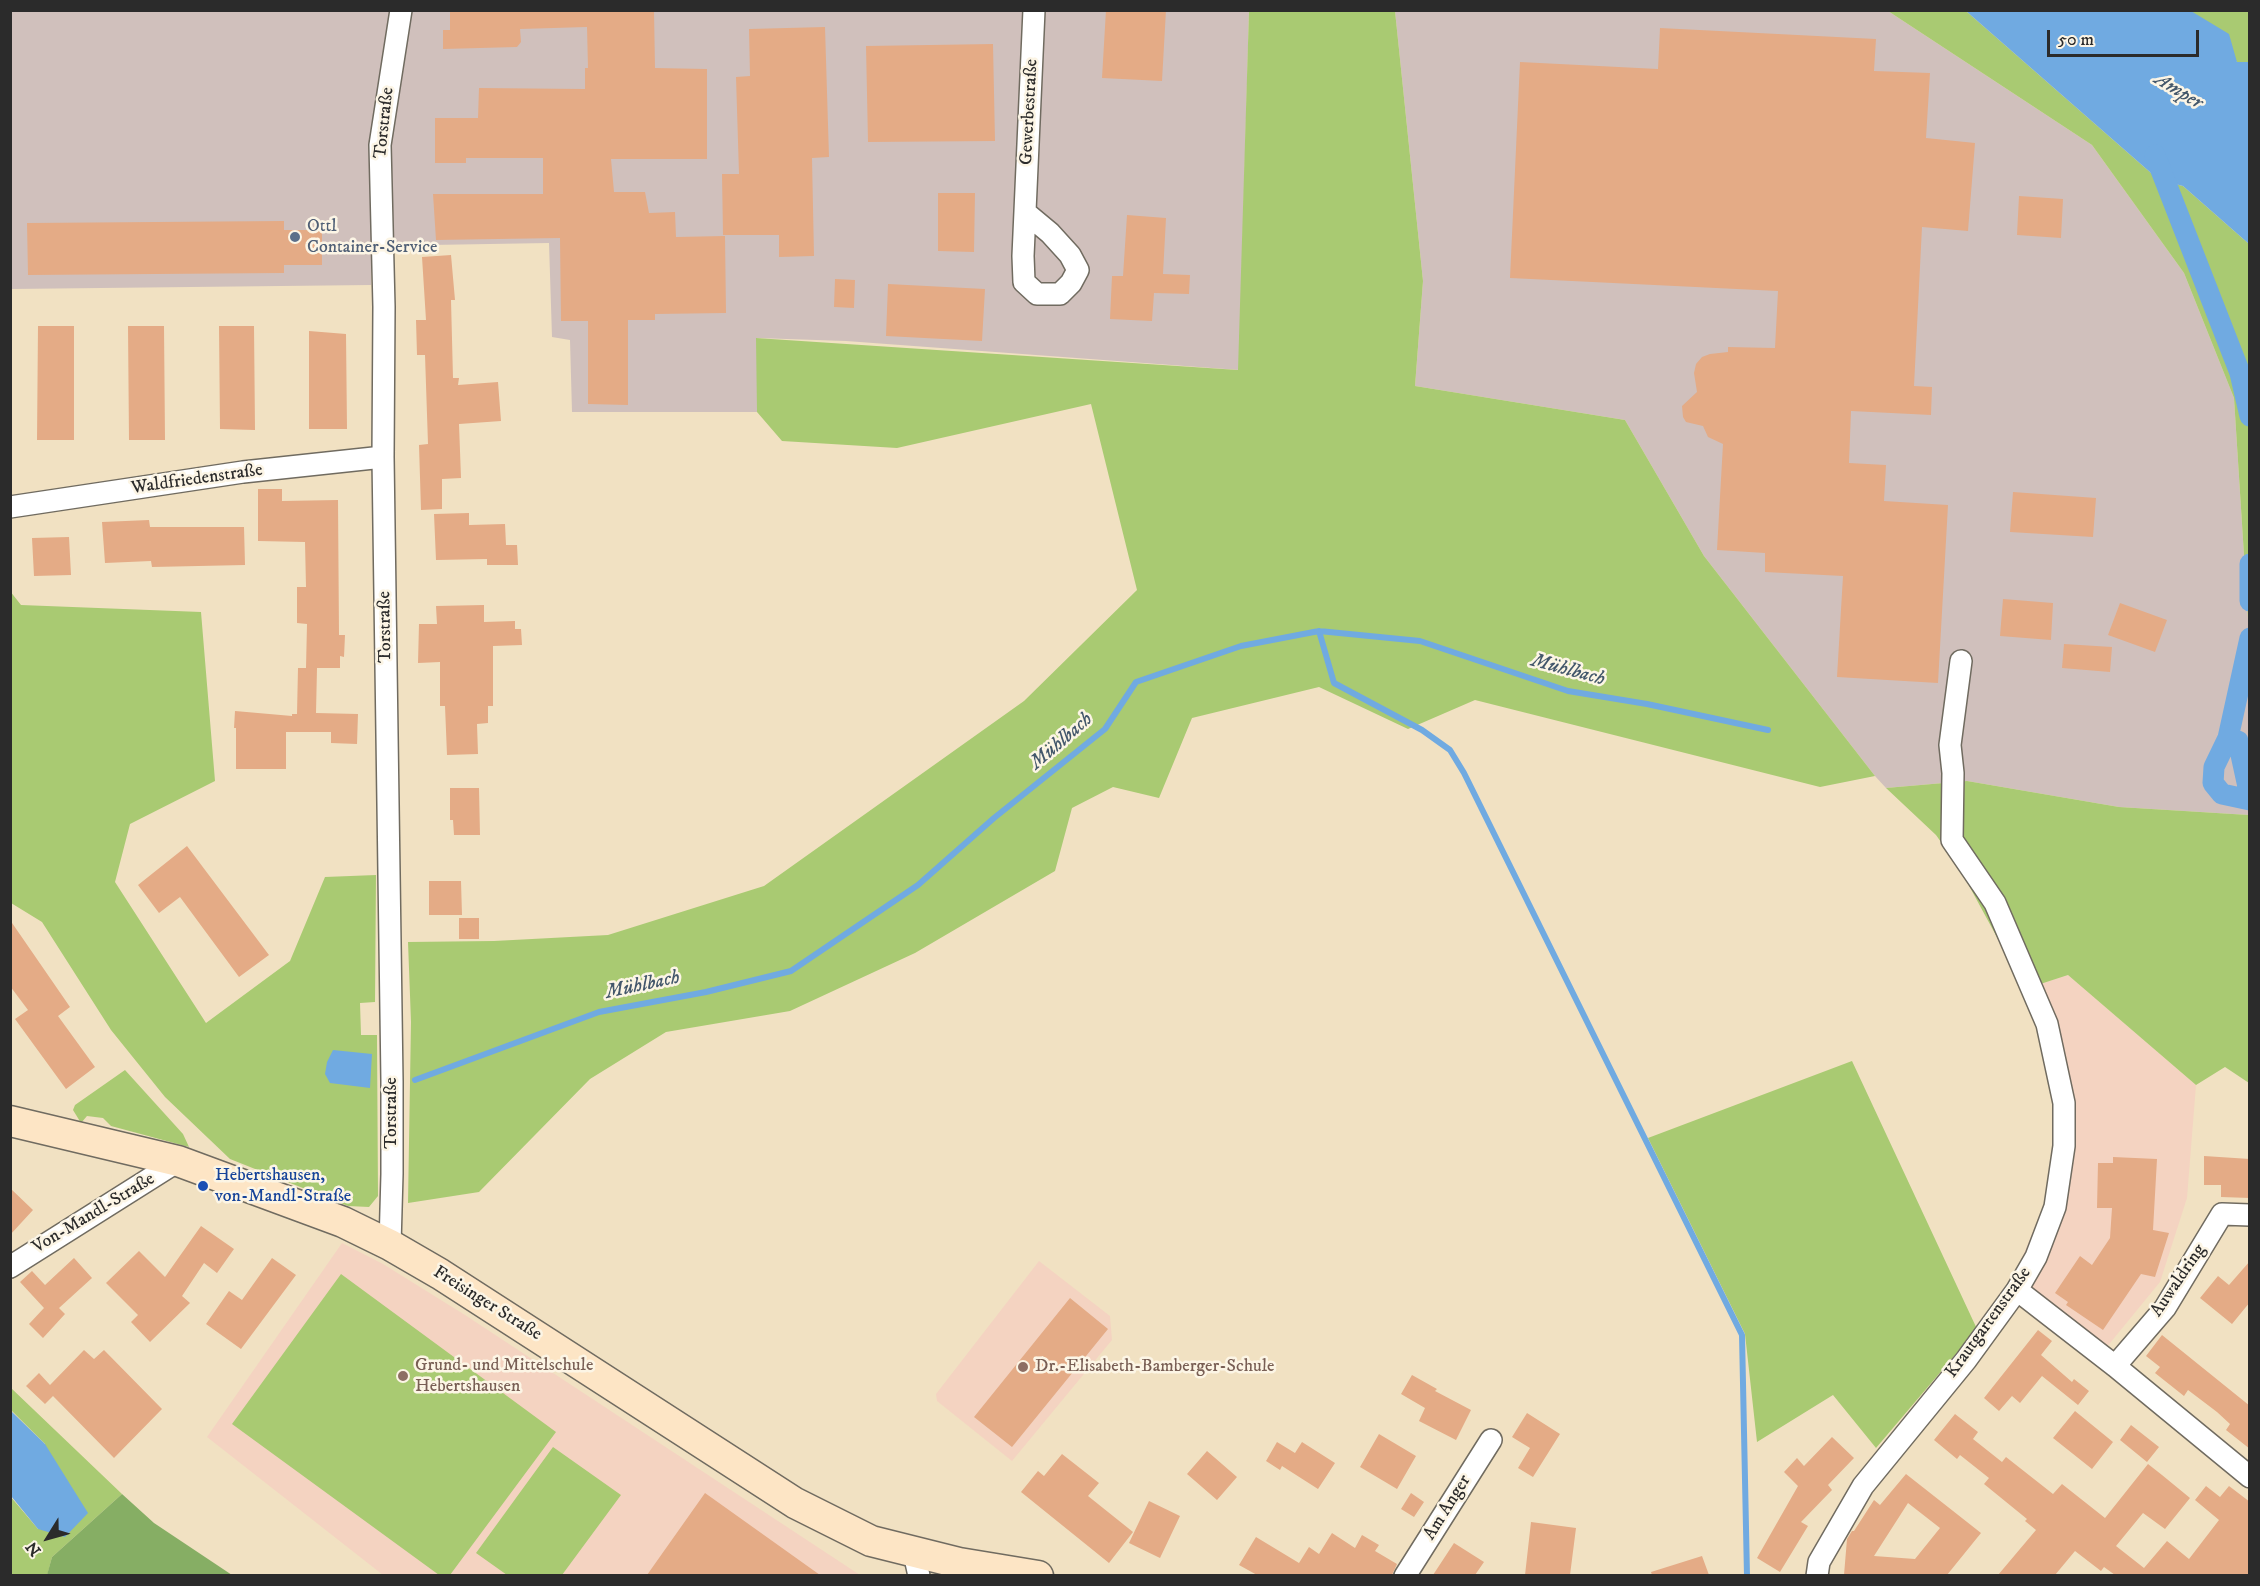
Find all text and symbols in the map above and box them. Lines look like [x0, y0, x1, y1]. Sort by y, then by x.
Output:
scale bar [2050, 18, 2202, 56]
text: 50 m [2058, 29, 2094, 51]
street label: Gewerbestraße [1016, 59, 1044, 165]
water label: Amper [2150, 68, 2206, 116]
street label: Torstraße [371, 86, 399, 160]
place label: Ottl Container-Service [307, 216, 437, 258]
marker: Ottl Container-Service [288, 230, 302, 244]
street label: Waldfriedenstraße [130, 460, 264, 500]
street label: Torstraße [375, 591, 397, 663]
water label: Mühlbach [1529, 650, 1607, 692]
water label: Mühlbach [1026, 708, 1098, 776]
water label: Mühlbach [604, 966, 682, 1006]
street label: Torstraße [381, 1077, 403, 1149]
place label: Hebertshausen, von-Mandl-Straße [215, 1165, 351, 1208]
street label: Von-Mandl-Straße [29, 1169, 159, 1259]
marker: Hebertshausen, von-Mandl-Straße [196, 1179, 210, 1193]
street label: Auwaldring [2147, 1240, 2211, 1322]
street label: Freisinger Straße [429, 1262, 545, 1346]
street label: Krautgartenstraße [1942, 1263, 2036, 1383]
place label: Grund- und Mittelschule Hebertshausen [415, 1355, 593, 1398]
place label: Dr.-Elisabeth-Bamberger-Schule [1035, 1356, 1275, 1378]
marker: Dr.-Elisabeth-Bamberger-Schule [1016, 1360, 1030, 1374]
marker: Grund- und Mittelschule Hebertshausen [396, 1369, 410, 1383]
street label: Am Anger [1420, 1471, 1476, 1545]
north arrow [18, 1508, 78, 1568]
text: N [22, 1538, 46, 1560]

